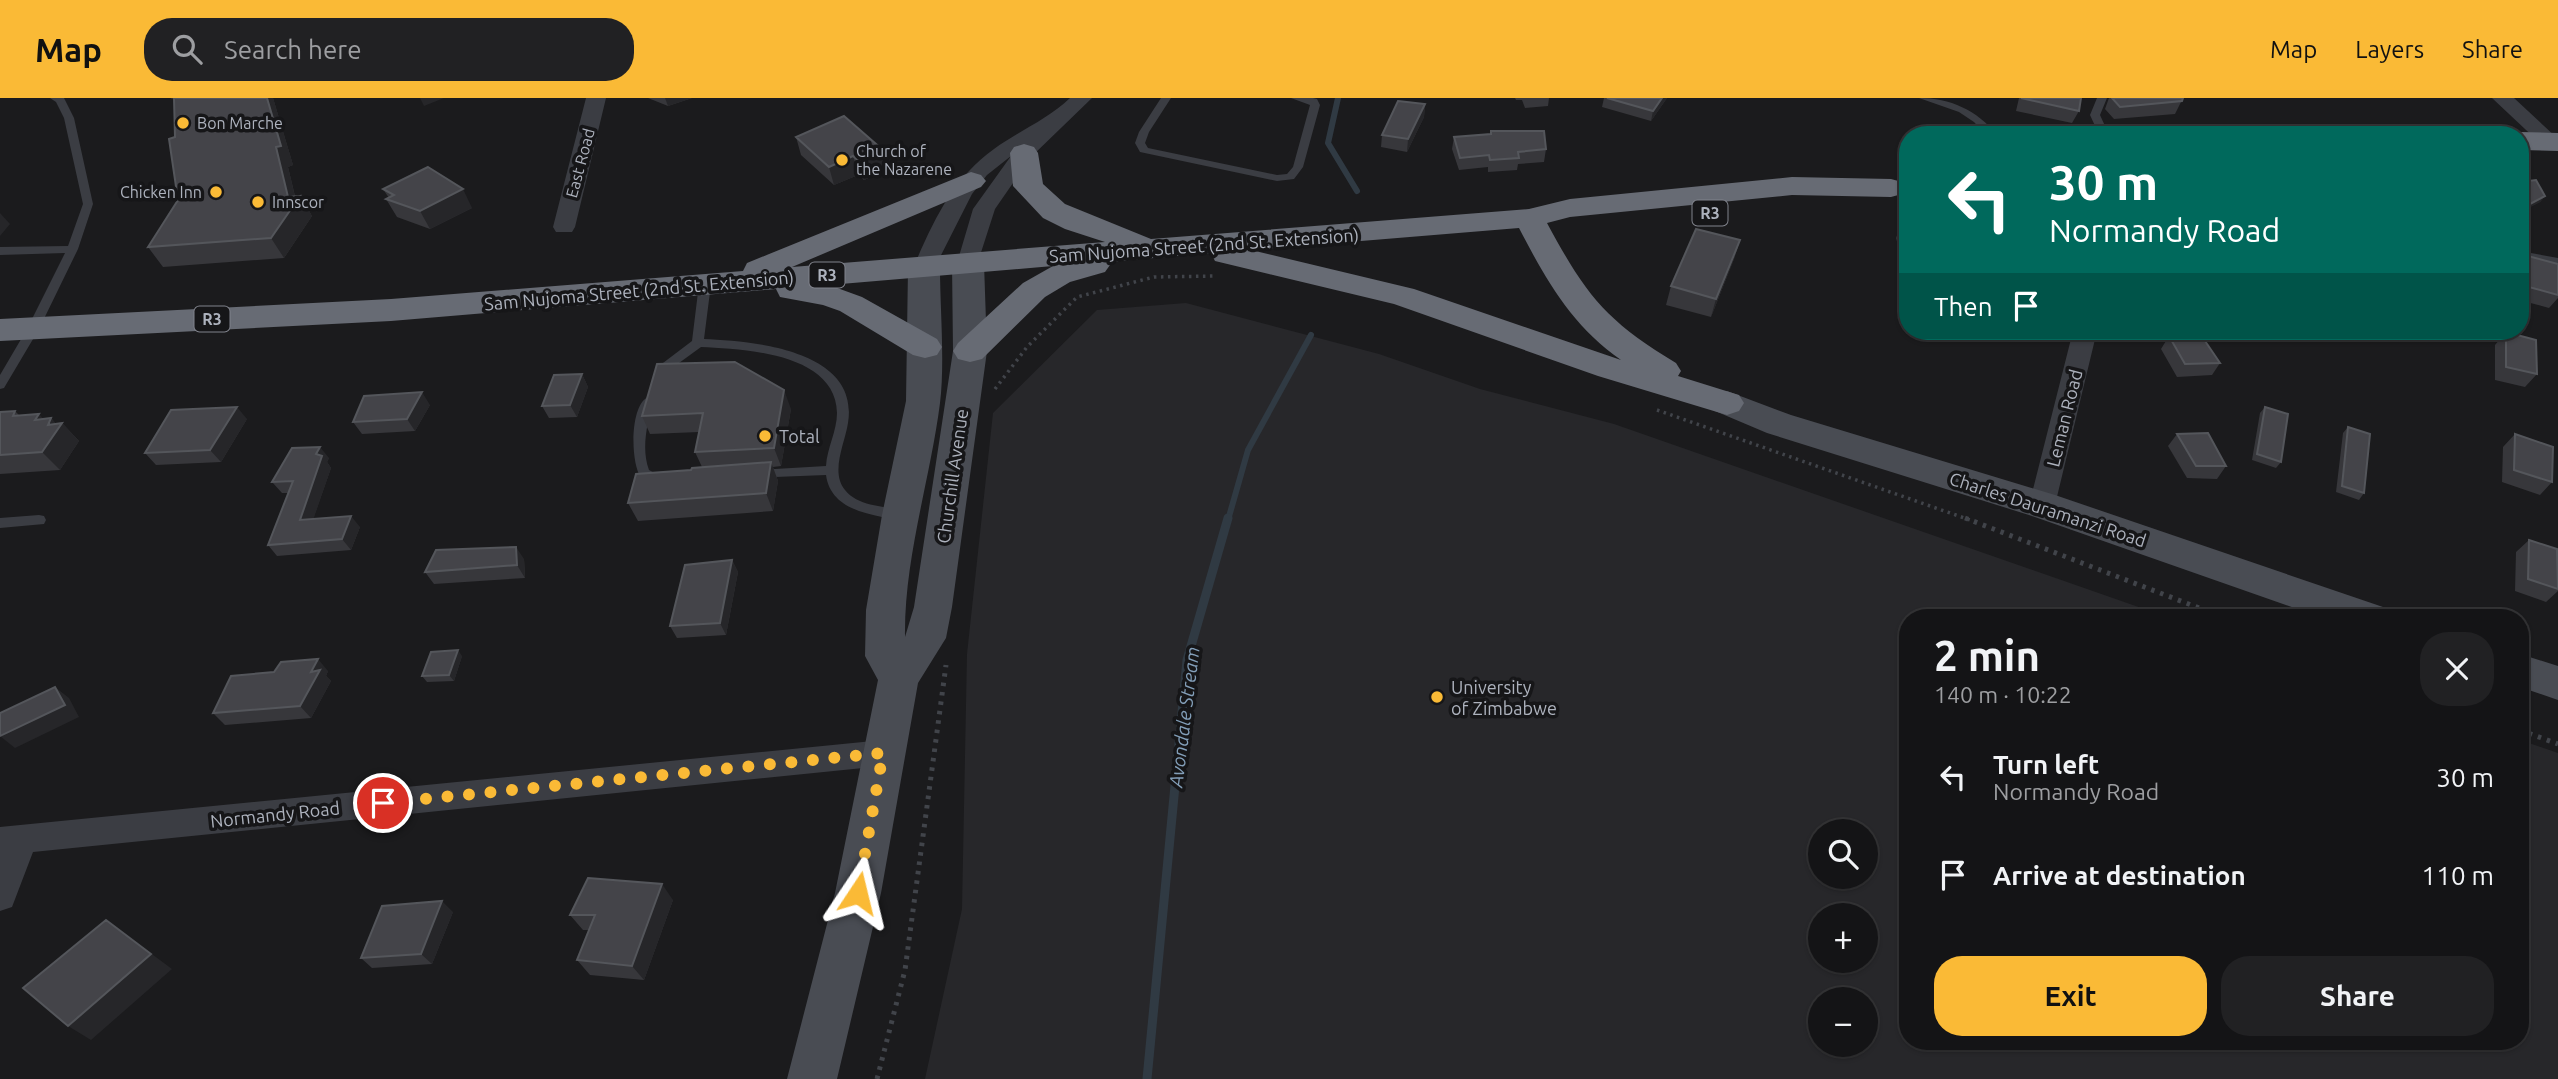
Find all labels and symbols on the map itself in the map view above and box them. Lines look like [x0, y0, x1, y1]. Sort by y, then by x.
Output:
place label: Bon Marche [197, 114, 283, 132]
marker: Bon Marche [175, 115, 191, 131]
street label: East Road [562, 126, 598, 200]
place label: Church of the Nazarene [856, 142, 952, 178]
marker: Church of the Nazarene [834, 152, 850, 168]
place label: Chicken Inn [120, 183, 202, 201]
marker: Chicken Inn [208, 184, 224, 200]
place label: Innscor [272, 193, 324, 211]
marker: Innscor [250, 194, 266, 210]
road number: R3 [1692, 200, 1728, 225]
street label: Sam Nujoma Street (2nd St. Extension) [1048, 224, 1360, 267]
road number: R3 [810, 262, 844, 288]
street label: Sam Nujoma Street (2nd St. Extension) [483, 266, 795, 314]
road number: R3 [194, 307, 230, 332]
street label: Leman Road [2042, 367, 2086, 469]
street label: Churchill Avenue [933, 407, 971, 545]
place label: Total [779, 426, 820, 446]
marker: Total [757, 428, 773, 444]
street label: Charles Dauramanzi Road [1947, 468, 2149, 550]
water label: Avondale Stream [1164, 645, 1204, 790]
place label: University of Zimbabwe [1451, 677, 1557, 718]
marker: University of Zimbabwe [1429, 689, 1445, 705]
pin [353, 773, 413, 833]
street label: Normandy Road [209, 797, 341, 831]
position arrow [821, 856, 895, 930]

